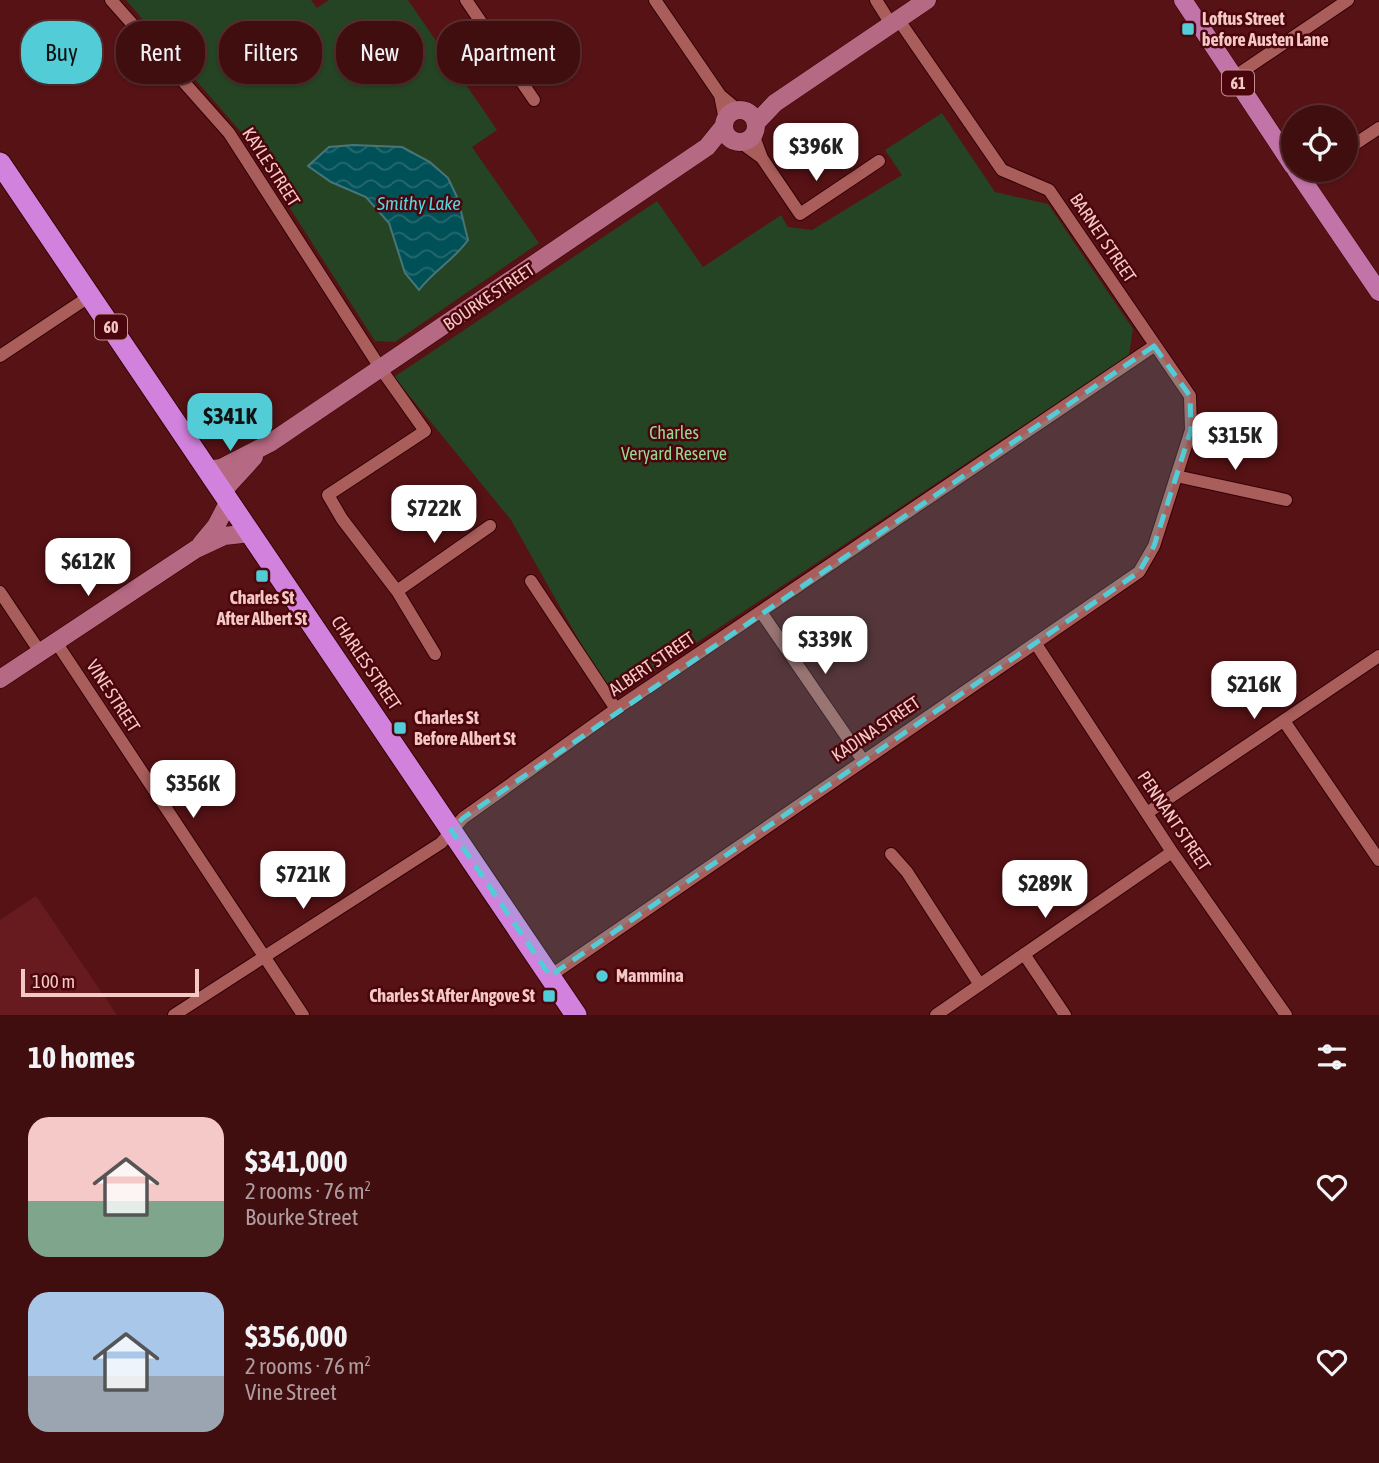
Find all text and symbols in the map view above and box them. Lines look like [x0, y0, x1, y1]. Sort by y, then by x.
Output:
place label: Loftus Street before Austen Lane [1202, 8, 1329, 50]
chip: Buy [21, 21, 102, 84]
chip: Rent [116, 21, 205, 84]
chip: Filters [219, 21, 322, 84]
chip: New [336, 21, 423, 84]
chip: Apartment [437, 21, 580, 84]
marker: Loftus Street before Austen Lane [1180, 21, 1196, 37]
road number: 61 [1222, 71, 1254, 96]
map controls [1281, 105, 1358, 182]
button: locate [1281, 105, 1358, 182]
street label: KAYLE STREET [238, 123, 305, 210]
pin: $396K [767, 124, 865, 183]
text: $396K [789, 133, 843, 159]
street label: BARNET STREET [1066, 189, 1141, 286]
water label: Smithy Lake [376, 192, 461, 214]
street label: BOURKE STREET [439, 258, 538, 335]
road number: 60 [95, 314, 127, 340]
pin: $341K [181, 393, 279, 453]
text: $341K [203, 403, 257, 429]
pin: $315K [1186, 412, 1284, 472]
park label: Charles Veryard Reserve [621, 422, 727, 464]
text: $315K [1208, 422, 1262, 448]
pin: $722K [385, 486, 483, 545]
text: $722K [407, 495, 461, 521]
pin: $612K [39, 538, 137, 598]
text: $612K [61, 548, 115, 574]
marker: Charles St After Albert St [254, 568, 270, 584]
place label: Charles St After Albert St [216, 587, 308, 629]
street label: CHARLES STREET [327, 612, 406, 714]
pin: $339K [776, 616, 874, 676]
text: $339K [798, 626, 852, 652]
street label: ALBERT STREET [605, 627, 699, 700]
street label: VINE STREET [82, 656, 145, 736]
pin: $216K [1205, 662, 1303, 721]
text: $216K [1227, 671, 1281, 697]
street label: KADINA STREET [828, 691, 924, 766]
place label: Charles St Before Albert St [414, 707, 517, 749]
marker: Charles St Before Albert St [392, 720, 408, 736]
pin: $356K [144, 760, 242, 820]
street label: PENNANT STREET [1133, 767, 1215, 874]
text: $356K [166, 770, 220, 796]
pin: $721K [254, 852, 352, 911]
pin: $289K [996, 860, 1094, 920]
text: $721K [276, 861, 330, 887]
text: $289K [1018, 870, 1072, 896]
place label: Mammina [616, 965, 684, 986]
scale bar [21, 966, 200, 998]
marker: Mammina [594, 968, 610, 984]
text: 100 m [32, 970, 75, 992]
place label: Charles St After Angove St [369, 985, 536, 1006]
marker: Charles St After Angove St [541, 988, 557, 1004]
icon: filters [1313, 1038, 1351, 1076]
text: 10 homes [28, 1040, 135, 1074]
text: $341,000 [245, 1144, 348, 1178]
icon: home [84, 1145, 168, 1229]
icon: heart [1313, 1168, 1351, 1206]
text: 2 rooms · 76 m² [245, 1178, 371, 1204]
text: Bourke Street [245, 1204, 358, 1230]
text: $356,000 [245, 1319, 348, 1353]
icon: home [84, 1320, 168, 1404]
icon: heart [1313, 1343, 1351, 1381]
text: 2 rooms · 76 m² [245, 1353, 371, 1379]
text: Vine Street [245, 1379, 337, 1405]

